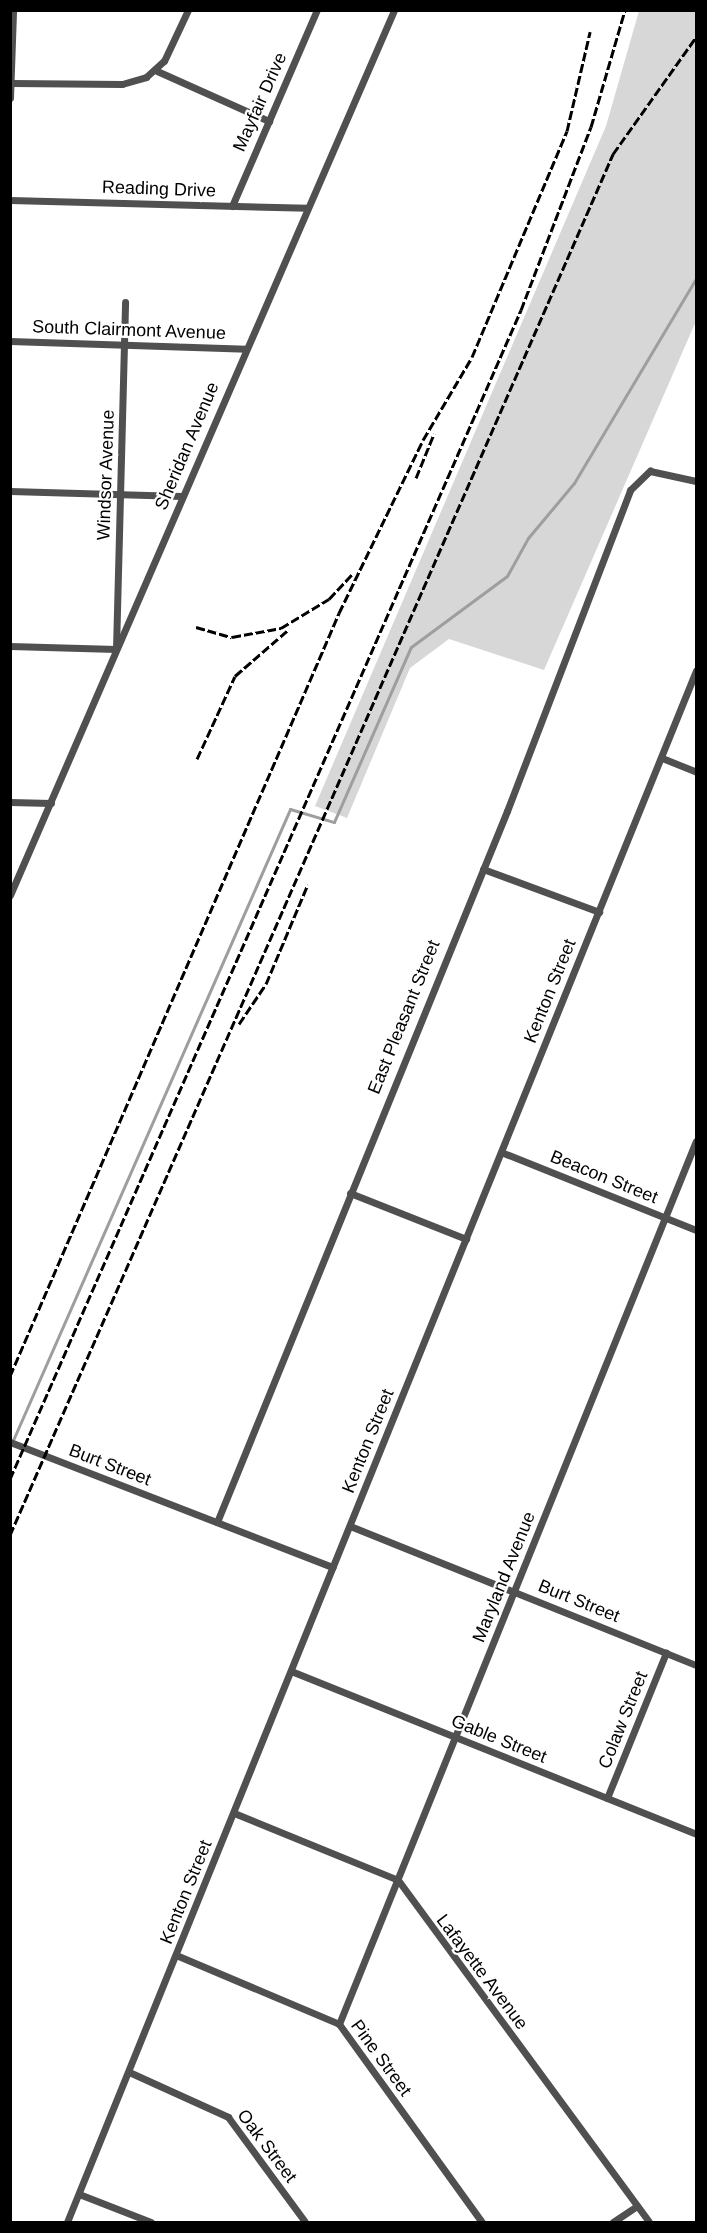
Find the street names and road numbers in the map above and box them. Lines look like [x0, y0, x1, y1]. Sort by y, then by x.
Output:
street label: Mayfair Drive [229, 49, 291, 155]
street label: Reading Drive [102, 176, 216, 202]
street label: South Clairmont Avenue [31, 316, 227, 344]
street label: Sheridan Avenue [150, 378, 224, 514]
street label: Windsor Avenue [93, 409, 119, 541]
street label: Kenton Street [519, 936, 581, 1046]
street label: East Pleasant Street [363, 937, 445, 1097]
street label: Beacon Street [547, 1146, 661, 1208]
street label: Kenton Street [337, 1386, 399, 1496]
street label: Burt Street [66, 1440, 154, 1490]
street label: Maryland Avenue [468, 1508, 540, 1646]
street label: Burt Street [535, 1575, 623, 1627]
street label: Colaw Street [594, 1668, 652, 1772]
street label: Gable Street [448, 1710, 550, 1768]
street label: Kenton Street [155, 1837, 217, 1947]
street label: Lafayette Avenue [431, 1910, 533, 2034]
street label: Pine Street [346, 2016, 416, 2100]
street label: Oak Street [232, 2105, 302, 2187]

